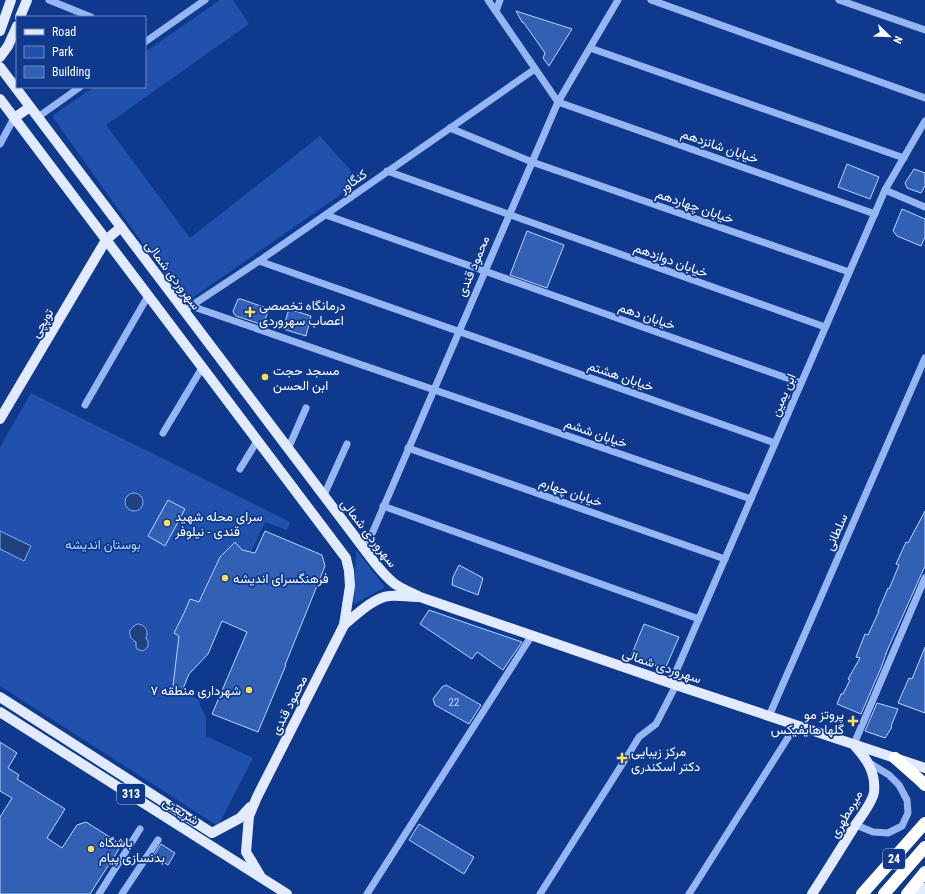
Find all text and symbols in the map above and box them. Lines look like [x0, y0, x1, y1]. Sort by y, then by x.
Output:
legend [16, 16, 146, 88]
north arrow [869, 16, 909, 56]
text: Road [52, 25, 76, 39]
text: N [890, 34, 905, 46]
text: Park [52, 45, 74, 59]
text: Building [52, 65, 90, 79]
street label: خیابان شانزدهم [679, 126, 761, 167]
street label: کنگاور [335, 166, 371, 197]
street label: خیابان چهاردهم [653, 186, 736, 228]
street label: محمود قندی [453, 233, 493, 299]
street label: سهروردی شمالی [141, 238, 204, 313]
street label: خیابان دوازدهم [632, 240, 710, 281]
place label: درمانگاه تخصصی اعصاب سهروردی [259, 298, 345, 329]
street label: خیابان دهم [616, 299, 678, 334]
street label: توپچی [28, 306, 58, 341]
marker: درمانگاه تخصصی اعصاب سهروردی [244, 306, 256, 318]
street label: خیابان هشتم [586, 358, 656, 395]
place label: مسجد حجت ابن الحسن [273, 363, 339, 394]
street label: ابن یمین [767, 371, 800, 419]
marker: مسجد حجت ابن الحسن [260, 372, 270, 382]
street label: خیابان ششم [562, 415, 630, 452]
street label: خیابان چهارم [537, 474, 605, 512]
street label: سهروردی شمالی [337, 496, 400, 571]
place label: سرای محله شهید قندی - نیلوفر [174, 509, 263, 540]
street label: سلطانی [821, 511, 852, 553]
marker: سرای محله شهید قندی - نیلوفر [162, 518, 172, 528]
park label: بوستان اندیشه [65, 537, 141, 553]
place label: فرهنگسرای اندیشه [233, 571, 329, 587]
marker: فرهنگسرای اندیشه [220, 573, 230, 583]
street label: سهروردی شمالی [620, 645, 703, 687]
street label: محمود قندی [268, 673, 311, 738]
place label: شهرداری منطقه ۷ [150, 683, 241, 699]
marker: شهرداری منطقه ۷ [244, 685, 254, 695]
house number: 22 [449, 696, 459, 709]
place label: پروتز مو گلها هایفیکس [771, 707, 844, 738]
marker: پروتز مو گلها هایفیکس [847, 715, 859, 727]
place label: مرکز زیبایی دکتر اسکندری [631, 744, 700, 775]
marker: مرکز زیبایی دکتر اسکندری [616, 752, 628, 764]
road number: 313 [117, 784, 145, 804]
street label: میرمطهری [826, 787, 867, 841]
street label: شریعتی [160, 794, 202, 829]
place label: باشگاه بدنسازی پیام [99, 835, 165, 867]
marker: باشگاه بدنسازی پیام [86, 844, 96, 854]
road number: 24 [883, 849, 905, 869]

